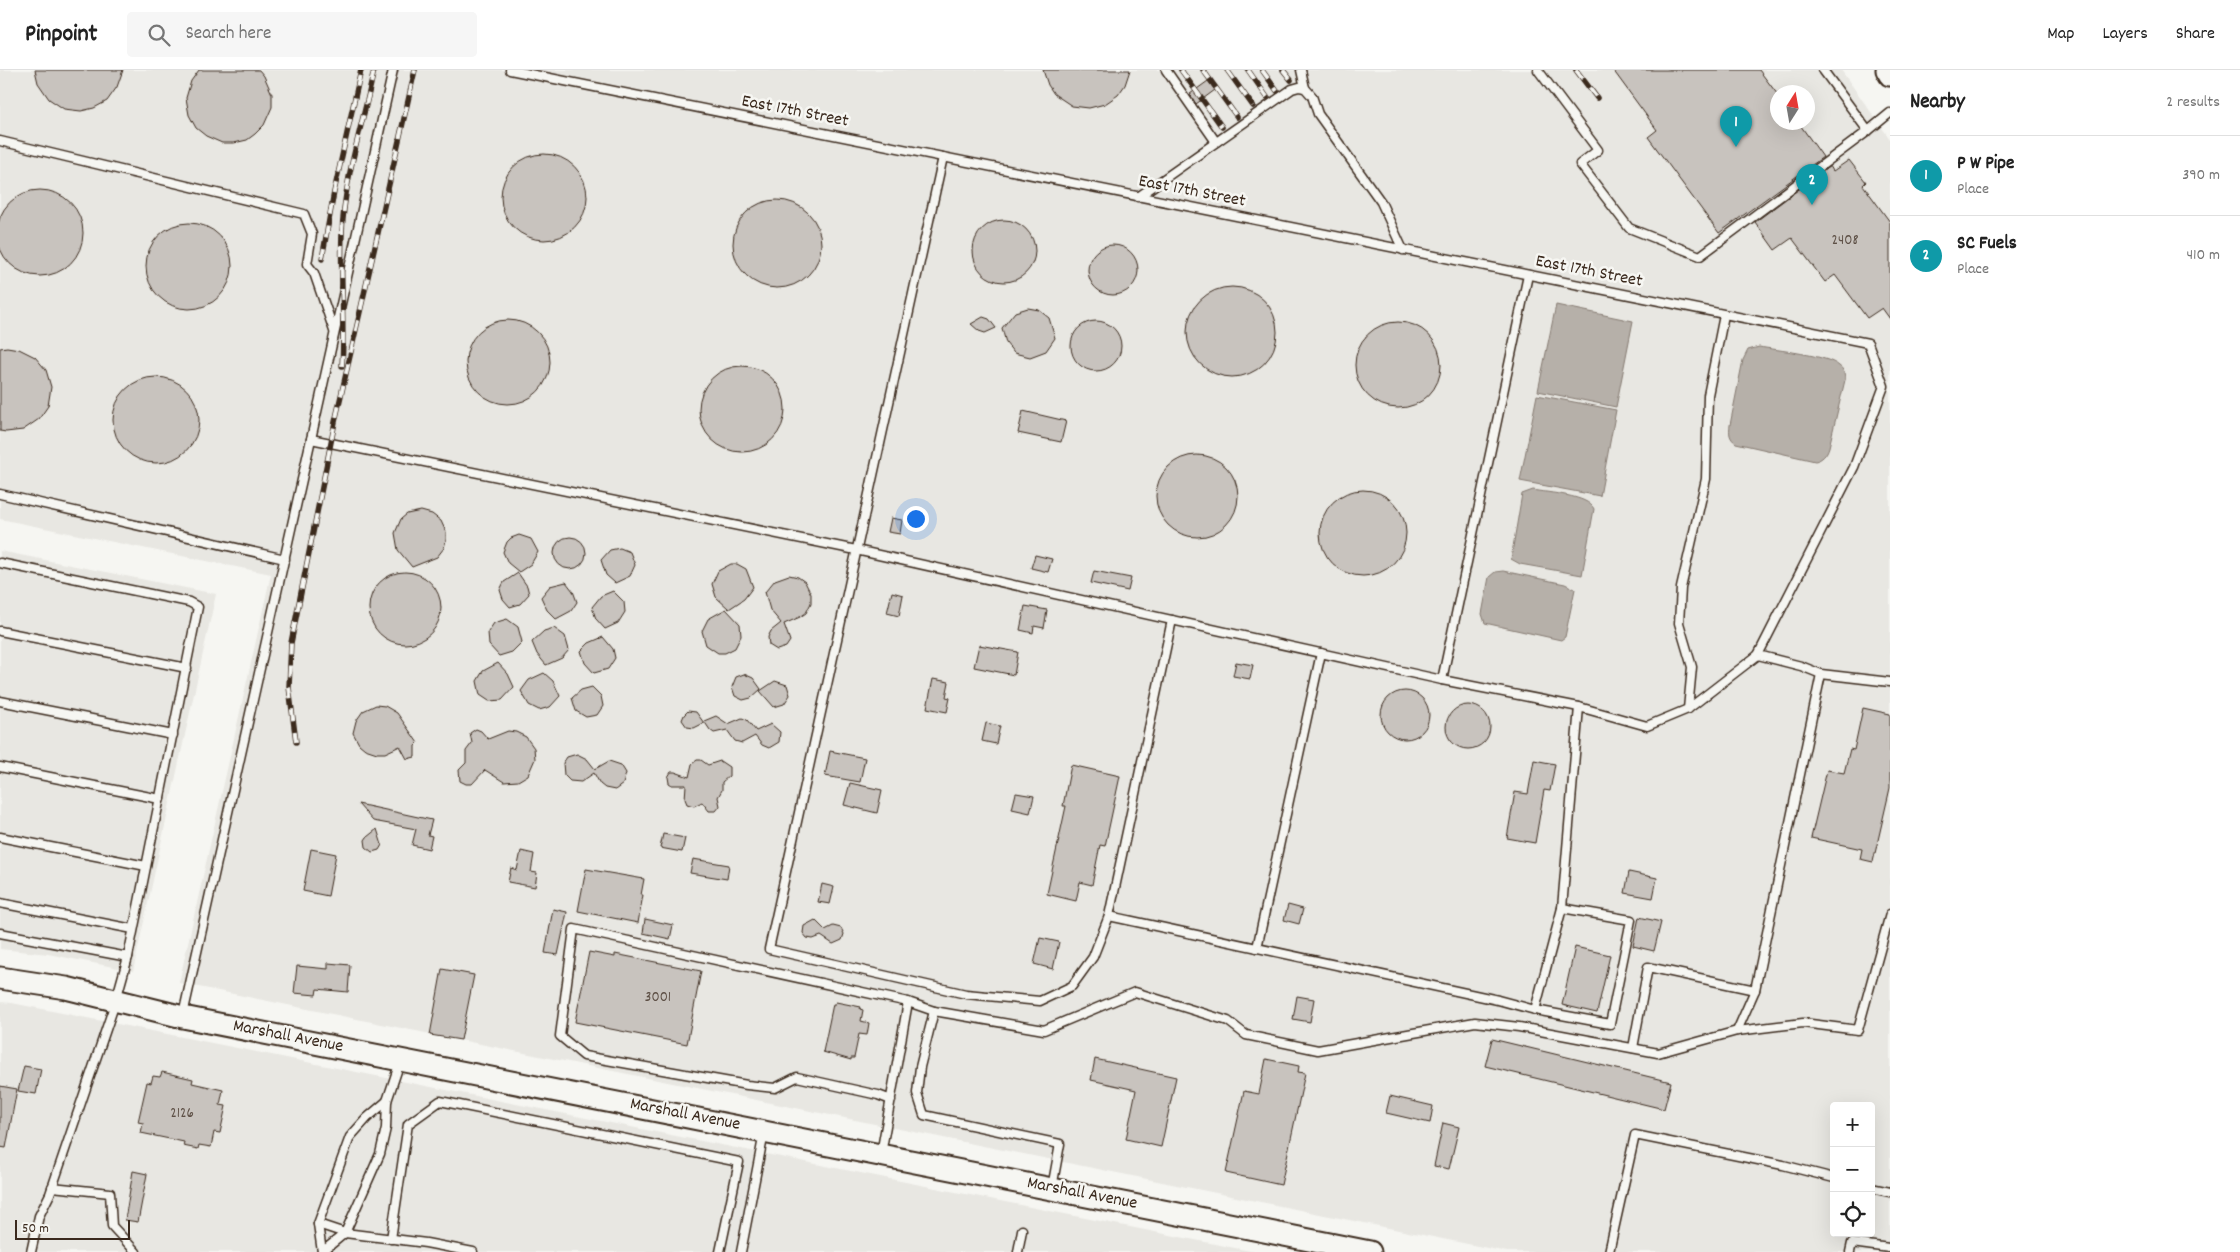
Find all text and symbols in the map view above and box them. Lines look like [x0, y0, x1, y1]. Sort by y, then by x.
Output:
search box [127, 12, 477, 57]
text: Pinpoint [25, 18, 97, 52]
icon: search [145, 21, 173, 49]
text: Search here [185, 21, 271, 48]
text: Map [2047, 22, 2074, 47]
text: Layers [2102, 22, 2148, 47]
text: Share [2176, 22, 2215, 47]
north arrow [1770, 85, 1815, 130]
text: Nearby [1910, 88, 1965, 118]
street label: East 17th Street [739, 89, 851, 135]
text: 2 results [2166, 91, 2220, 114]
pin: 1 [1720, 106, 1752, 147]
text: P W Pipe [1957, 151, 2014, 178]
pin: 2 [1796, 164, 1828, 205]
text: 1 [1924, 164, 1928, 187]
text: 390 m [2182, 164, 2220, 187]
street label: East 17th Street [1136, 169, 1248, 215]
text: Place [1957, 178, 1989, 201]
house number: 2408 [1832, 230, 1858, 252]
text: SC Fuels [1957, 231, 2017, 258]
text: 2 [1923, 244, 1930, 267]
text: 410 m [2186, 244, 2220, 267]
street label: East 17th Street [1533, 249, 1645, 295]
text: Place [1957, 258, 1989, 281]
your location [903, 506, 929, 532]
house number: 3001 [645, 987, 671, 1009]
street label: Marshall Avenue [231, 1014, 345, 1060]
street label: Marshall Avenue [628, 1092, 742, 1138]
map controls [1830, 1102, 1875, 1237]
button: + [1830, 1102, 1875, 1147]
house number: 2126 [170, 1103, 194, 1125]
button: − [1830, 1147, 1875, 1192]
street label: Marshall Avenue [1025, 1171, 1139, 1217]
button: locate [1830, 1192, 1875, 1237]
scale bar [15, 1217, 130, 1240]
text: 50 m [22, 1219, 49, 1239]

